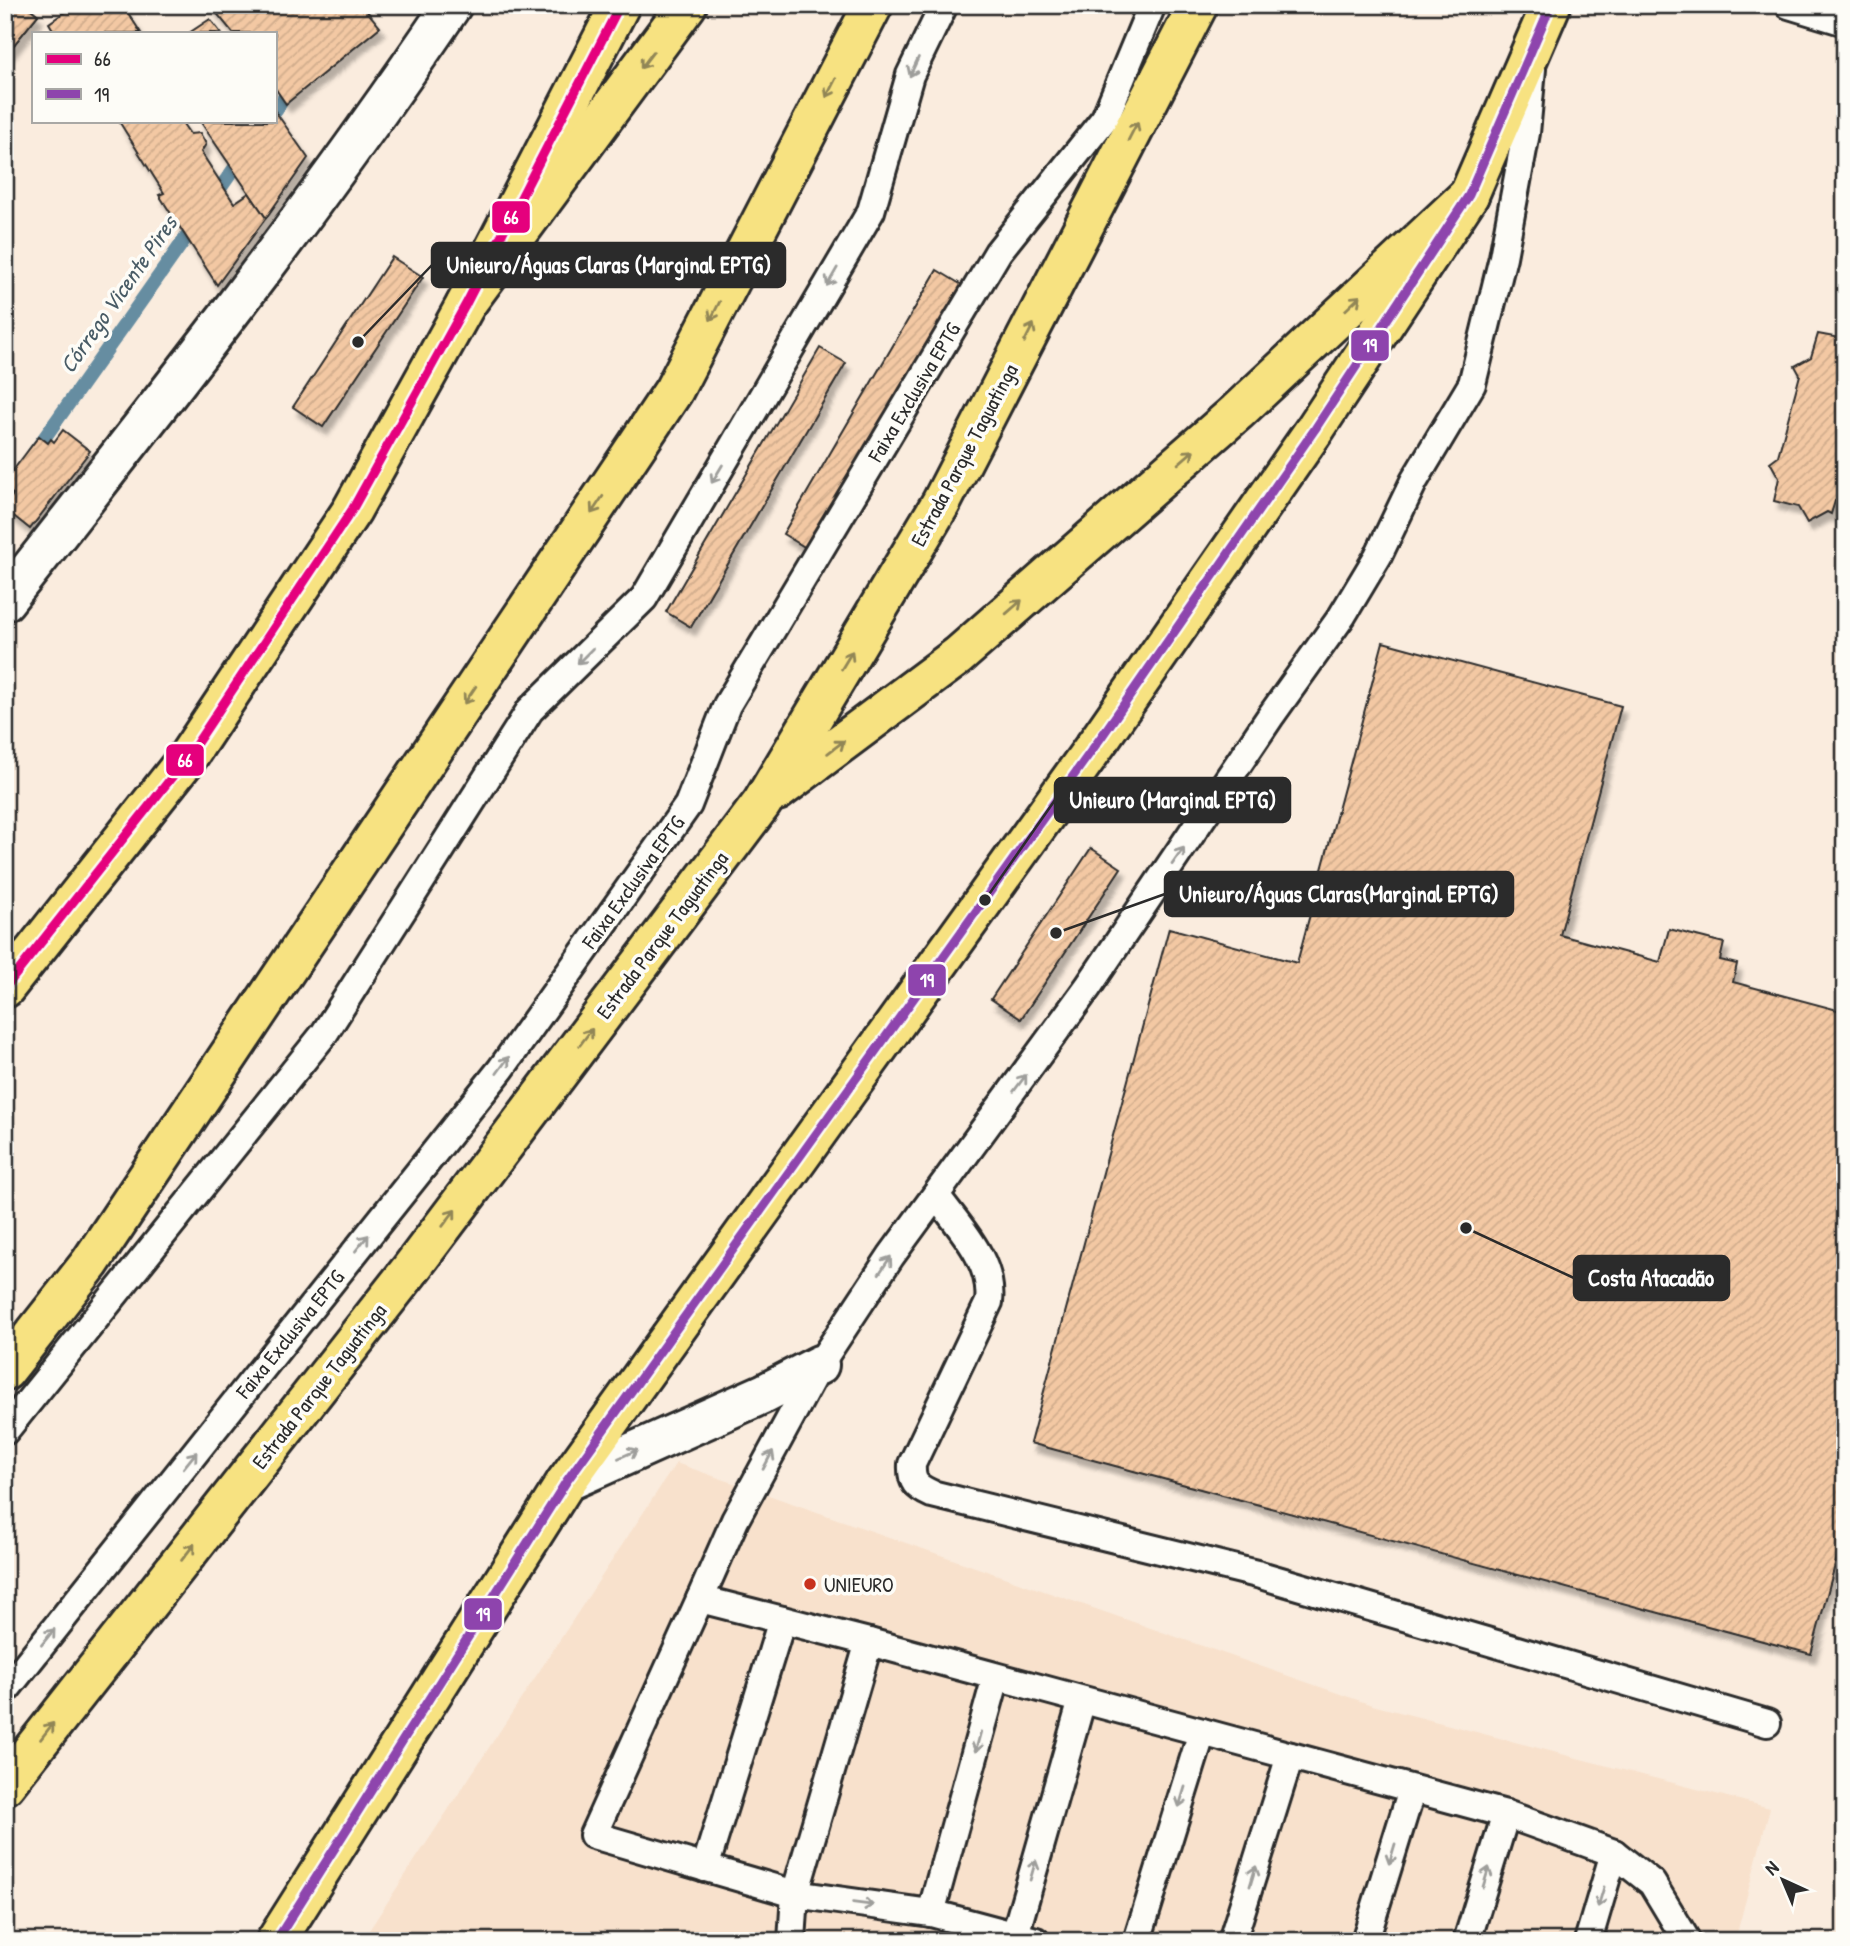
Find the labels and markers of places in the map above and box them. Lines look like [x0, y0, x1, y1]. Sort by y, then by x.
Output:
callout: Unieuro/Águas Claras (Marginal EPTG) [432, 243, 785, 287]
callout: Unieuro (Marginal EPTG) [1055, 778, 1290, 822]
callout: Unieuro/Águas Claras(Marginal EPTG) [1165, 872, 1513, 916]
callout: Costa Atacadão [1574, 1256, 1729, 1300]
place label: UNIEURO [824, 1570, 894, 1599]
marker: UNIEURO [802, 1576, 818, 1592]

